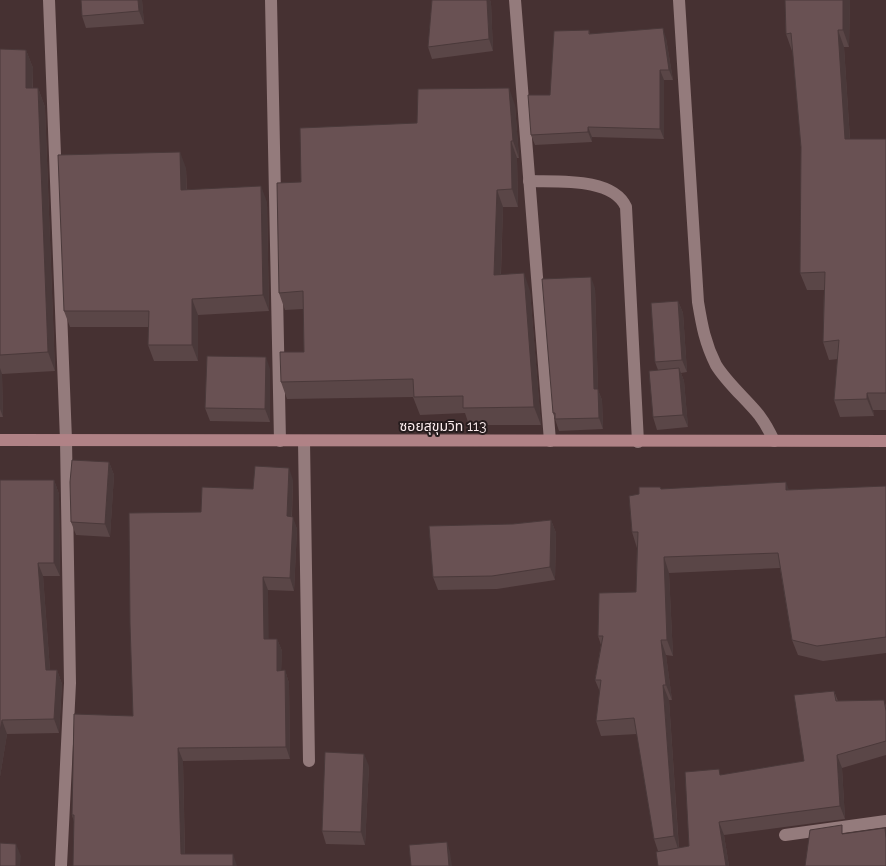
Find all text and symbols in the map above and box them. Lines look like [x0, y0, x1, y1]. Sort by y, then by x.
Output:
street label: ซอยสุขุมวิท 113 [400, 418, 486, 435]

